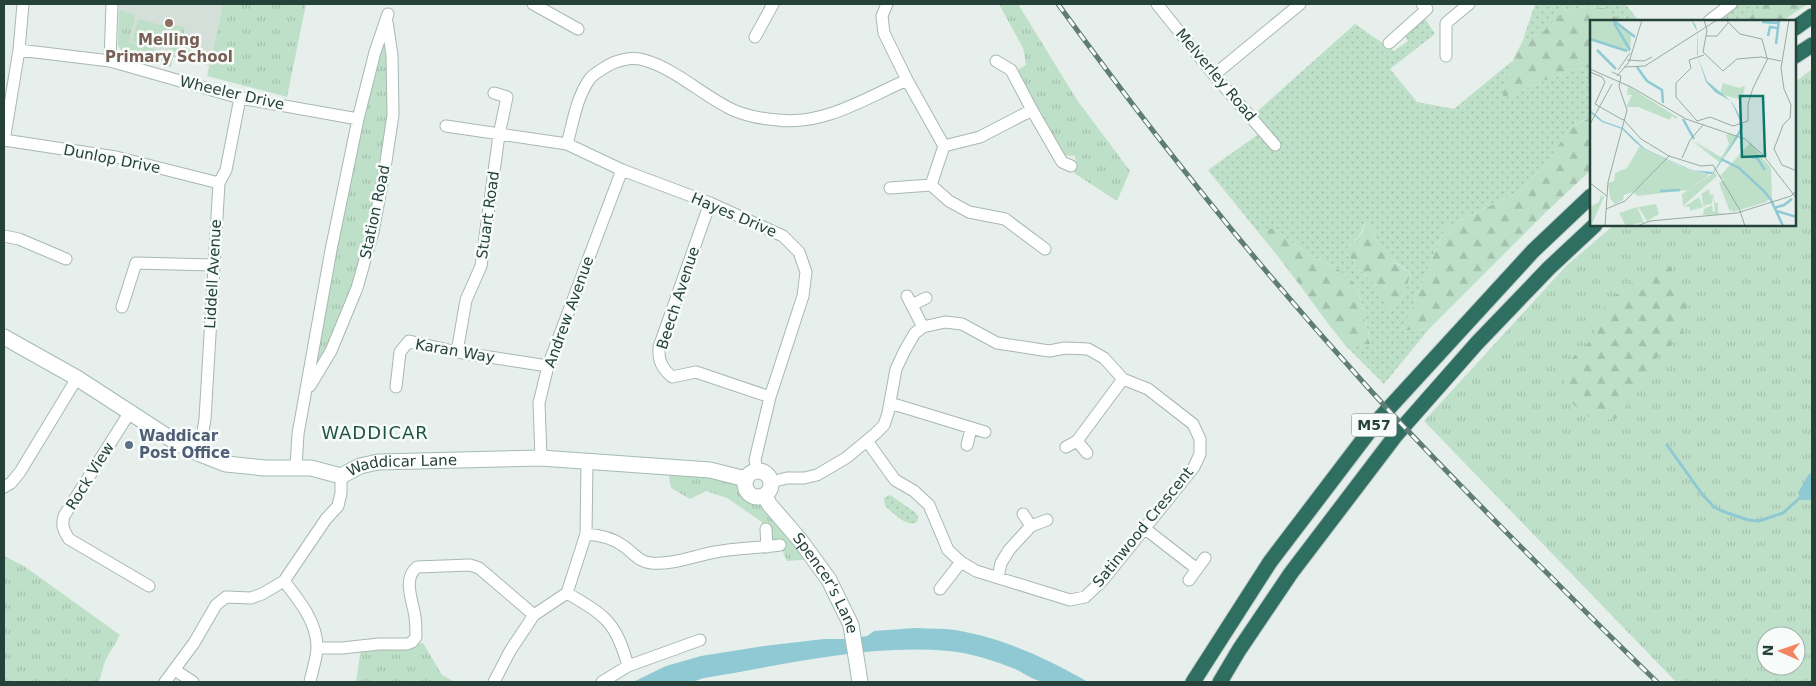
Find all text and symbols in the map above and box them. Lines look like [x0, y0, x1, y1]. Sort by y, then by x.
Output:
marker: Melling Primary School [163, 17, 175, 29]
inset map [1590, 20, 1796, 226]
street label: Melverley Road [1172, 25, 1260, 125]
place label: Melling Primary School [105, 31, 233, 66]
street label: Wheeler Drive [178, 72, 286, 114]
street label: Dunlop Drive [62, 141, 162, 177]
street label: Station Road [356, 163, 394, 261]
street label: Stuart Road [473, 170, 503, 260]
street label: Hayes Drive [689, 189, 779, 241]
street label: Liddell Avenue [201, 219, 225, 329]
street label: Beech Avenue [653, 244, 703, 352]
street label: Andrew Avenue [541, 254, 597, 370]
street label: Karan Way [414, 335, 496, 367]
road number: M57 [1352, 414, 1396, 436]
district label: WADDICAR [321, 422, 429, 443]
place label: Waddicar Post Office [139, 427, 230, 462]
street label: Rock View [62, 439, 118, 513]
marker: Waddicar Post Office [123, 439, 135, 451]
street label: Waddicar Lane [344, 451, 457, 480]
street label: Satinwood Crescent [1089, 463, 1197, 591]
street label: Spencer's Lane [789, 529, 861, 635]
north arrow [1756, 626, 1806, 676]
text: N [1760, 644, 1776, 657]

